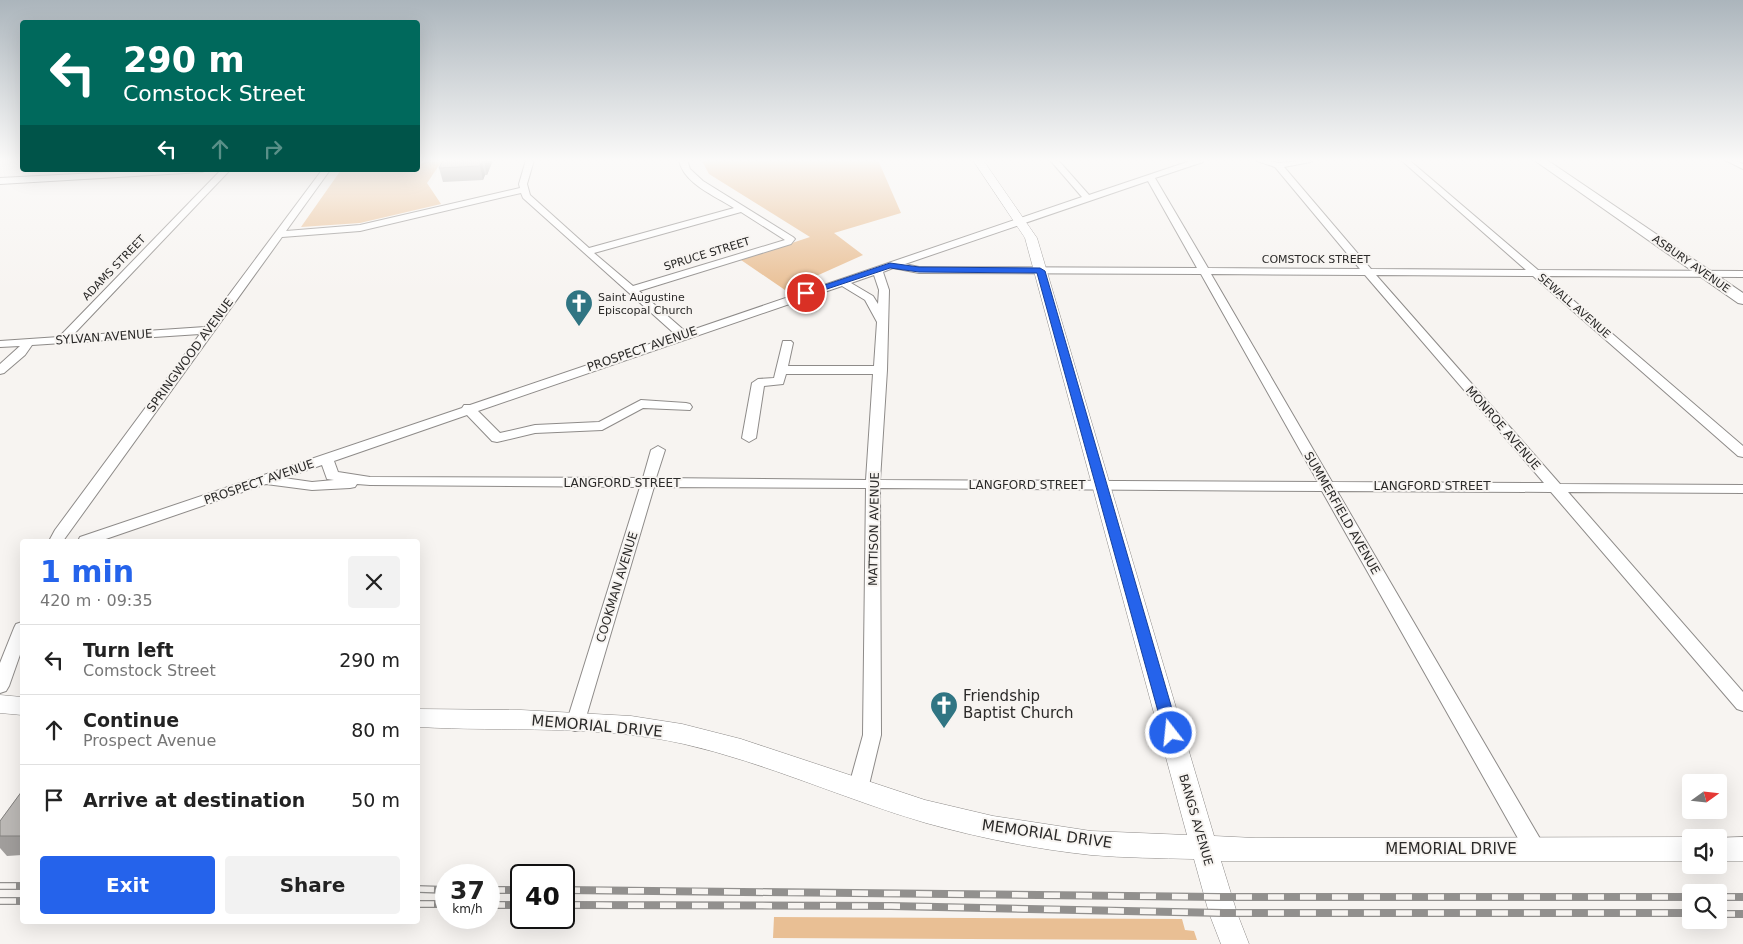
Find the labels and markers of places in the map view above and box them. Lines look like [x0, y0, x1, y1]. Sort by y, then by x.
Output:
pin [785, 272, 827, 314]
church icon: Saint Augustine Episcopal Church [564, 288, 594, 327]
place label: Saint Augustine Episcopal Church [598, 291, 693, 317]
place label: Friendship Baptist Church [963, 687, 1074, 722]
church icon: Friendship Baptist Church [929, 690, 959, 729]

